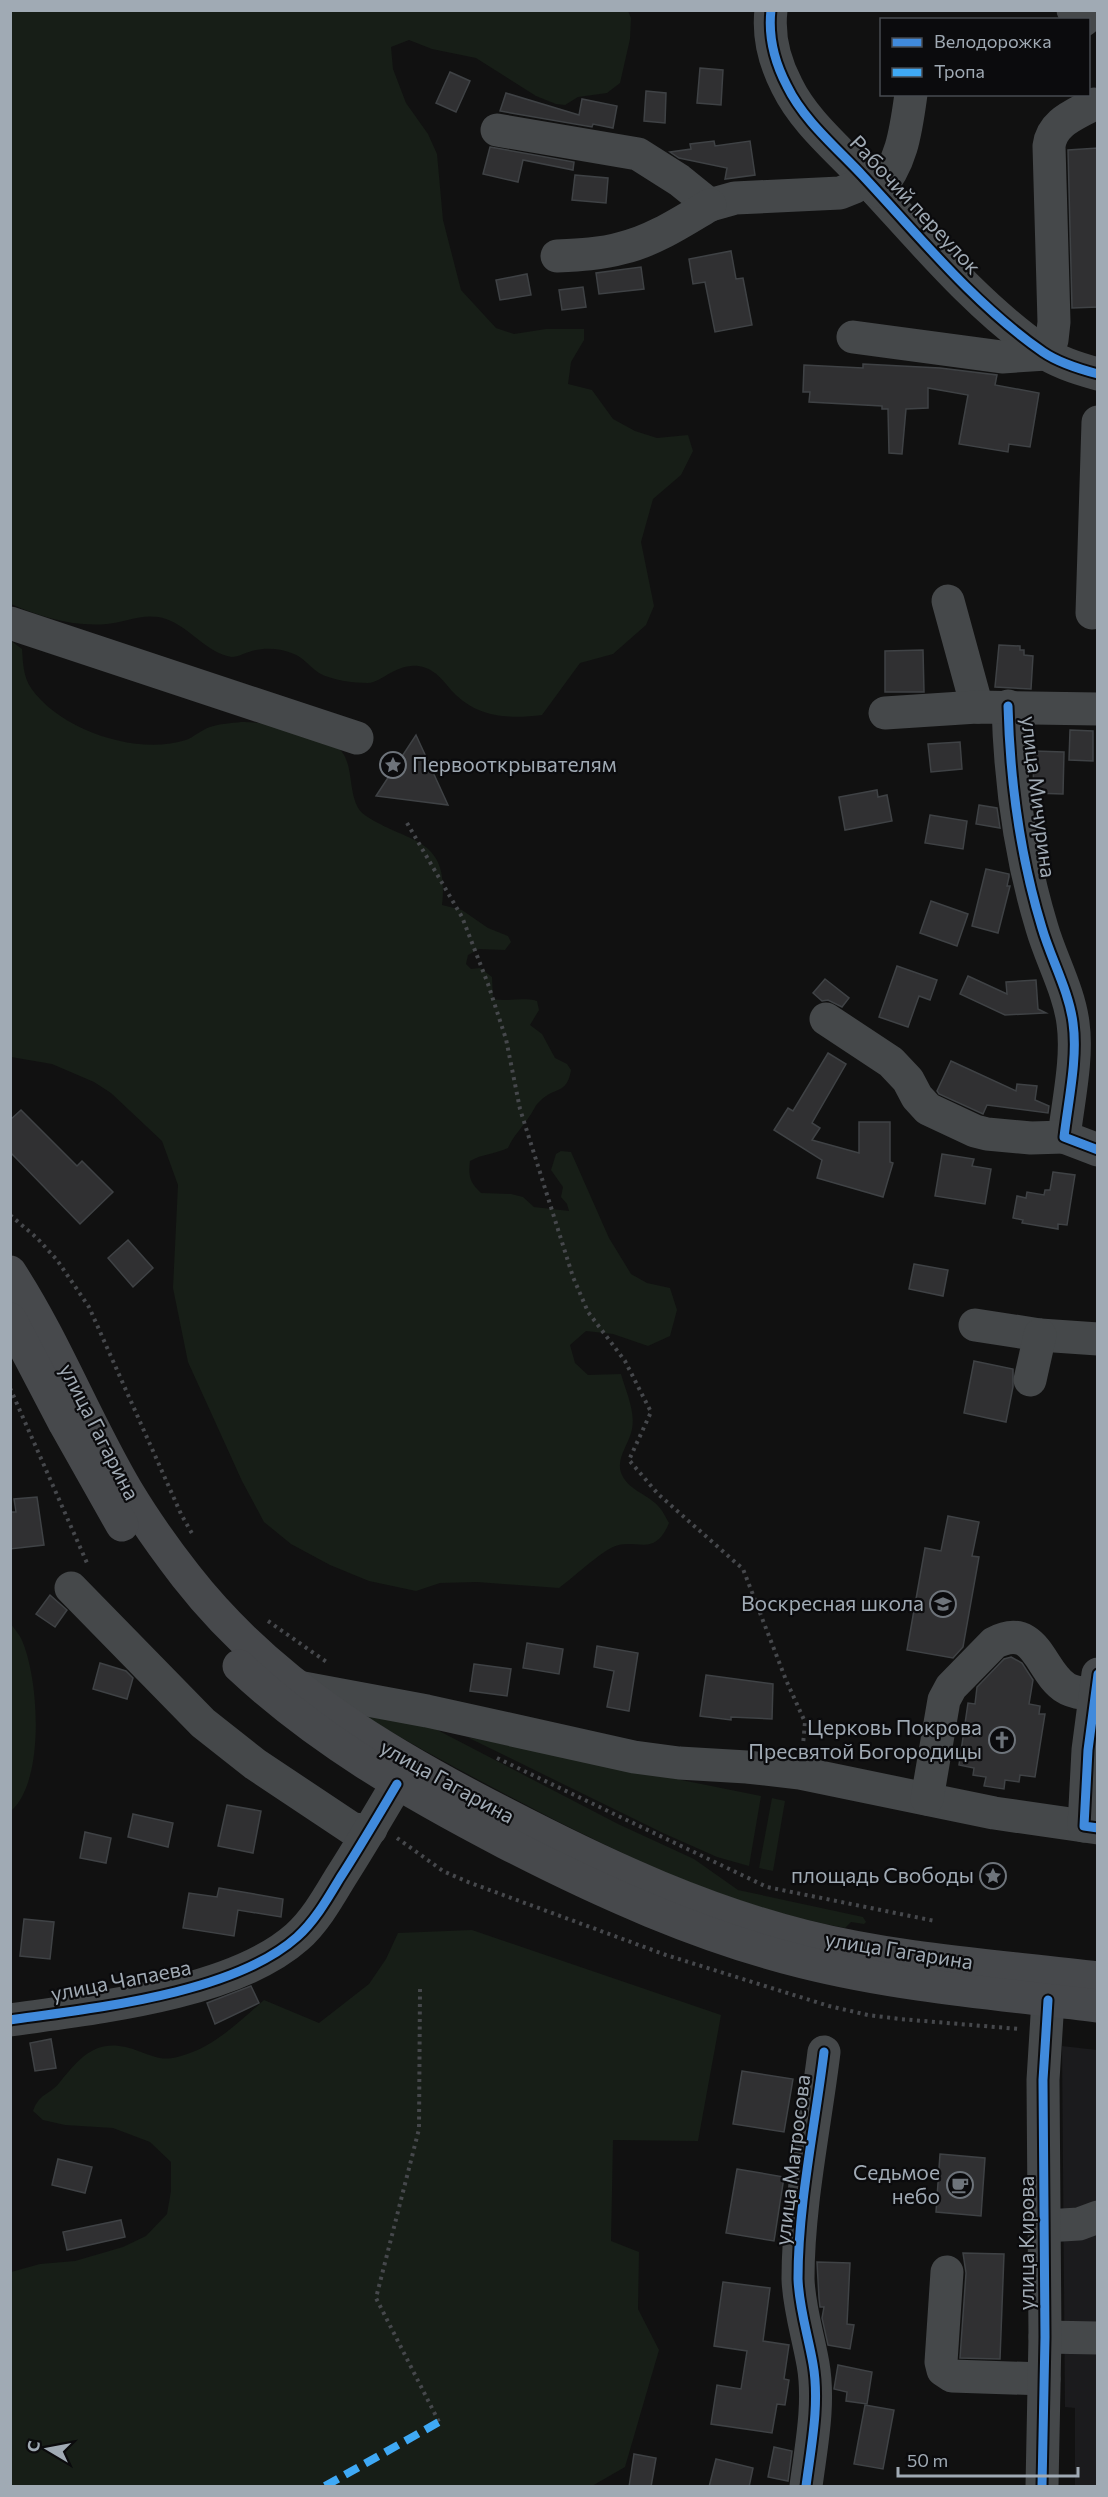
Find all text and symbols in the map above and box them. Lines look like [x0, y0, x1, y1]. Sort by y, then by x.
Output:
legend [880, 18, 1090, 96]
text: Велодорожка [934, 30, 1052, 52]
text: Тропа [934, 60, 985, 82]
street label: Рабочий переулок [845, 129, 987, 279]
street label: улица Мичурина [1017, 714, 1062, 879]
place icon: Первооткрывателям [378, 750, 408, 780]
place label: Первооткрывателям [412, 751, 617, 776]
street label: улица Гагарина [55, 1359, 145, 1504]
school or university icon: Воскресная школа [928, 1589, 958, 1619]
place label: Воскресная школа [741, 1590, 924, 1615]
place label: Церковь Покрова Пресвятой Богородицы [748, 1714, 982, 1763]
church icon: Церковь Покрова Пресвятой Богородицы [987, 1725, 1017, 1755]
street label: улица Гагарина [376, 1733, 519, 1828]
place icon: площадь Свободы [978, 1861, 1008, 1891]
place label: площадь Свободы [791, 1862, 974, 1887]
street label: улица Гагарина [823, 1925, 975, 1974]
street label: улица Чапаева [48, 1954, 193, 2005]
street label: улица Матросова [769, 2073, 814, 2247]
place label: Седьмое небо [853, 2159, 940, 2208]
cafe icon: Седьмое небо [945, 2170, 975, 2200]
street label: улица Кирова [1013, 2176, 1038, 2310]
north arrow [18, 2419, 78, 2479]
text: С [22, 2439, 43, 2453]
scale bar [898, 2440, 1078, 2478]
text: 50 m [907, 2449, 948, 2471]

